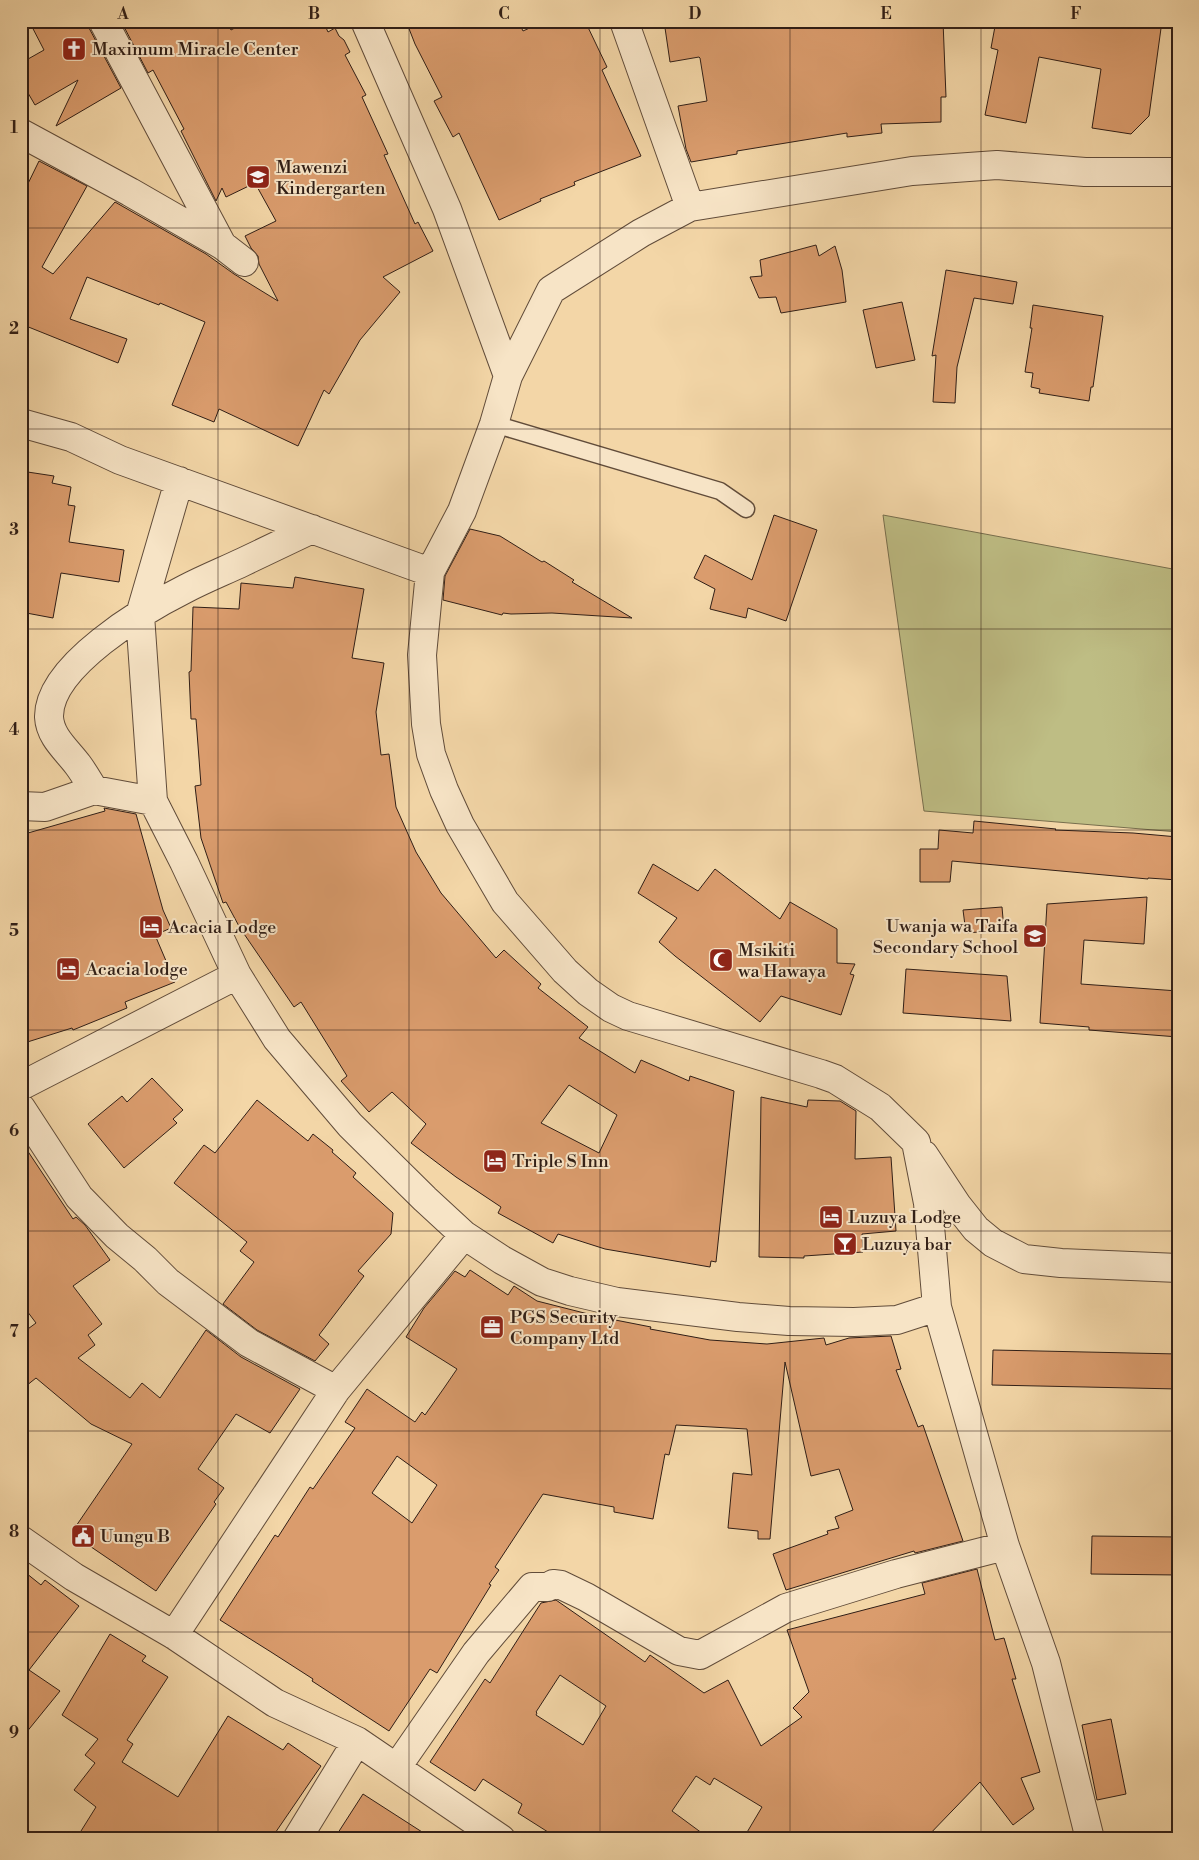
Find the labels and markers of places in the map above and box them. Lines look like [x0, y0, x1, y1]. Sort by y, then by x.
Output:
church icon: Maximum Miracle Center [61, 36, 87, 62]
place label: Maximum Miracle Center [92, 38, 299, 61]
place label: Mawenzi Kindergarten [276, 156, 386, 200]
school or university icon: Mawenzi Kindergarten [245, 164, 271, 190]
hotel icon: Acacia Lodge [138, 914, 164, 940]
place label: Uwanja wa Taifa Secondary School [873, 915, 1019, 959]
place label: Acacia Lodge [167, 916, 276, 939]
school or university icon: Uwanja wa Taifa Secondary School [1022, 923, 1048, 949]
place label: Msikiti wa Hawaya [737, 939, 827, 983]
mosque icon: Msikiti wa Hawaya [708, 947, 734, 973]
hotel icon: Acacia lodge [55, 956, 81, 982]
place label: Acacia lodge [85, 958, 188, 981]
hotel icon: Triple S Inn [482, 1148, 508, 1174]
place label: Triple S Inn [512, 1150, 609, 1173]
hotel icon: Luzuya Lodge [818, 1204, 844, 1230]
place label: Luzuya Lodge [848, 1206, 961, 1229]
bar icon: Luzuya bar [832, 1231, 858, 1257]
place label: Luzuya bar [862, 1233, 952, 1256]
place label: PGS Security Company Ltd [510, 1306, 620, 1350]
office icon: PGS Security Company Ltd [479, 1314, 505, 1340]
public building icon: Uungu B [70, 1523, 96, 1549]
place label: Uungu B [100, 1525, 170, 1548]

